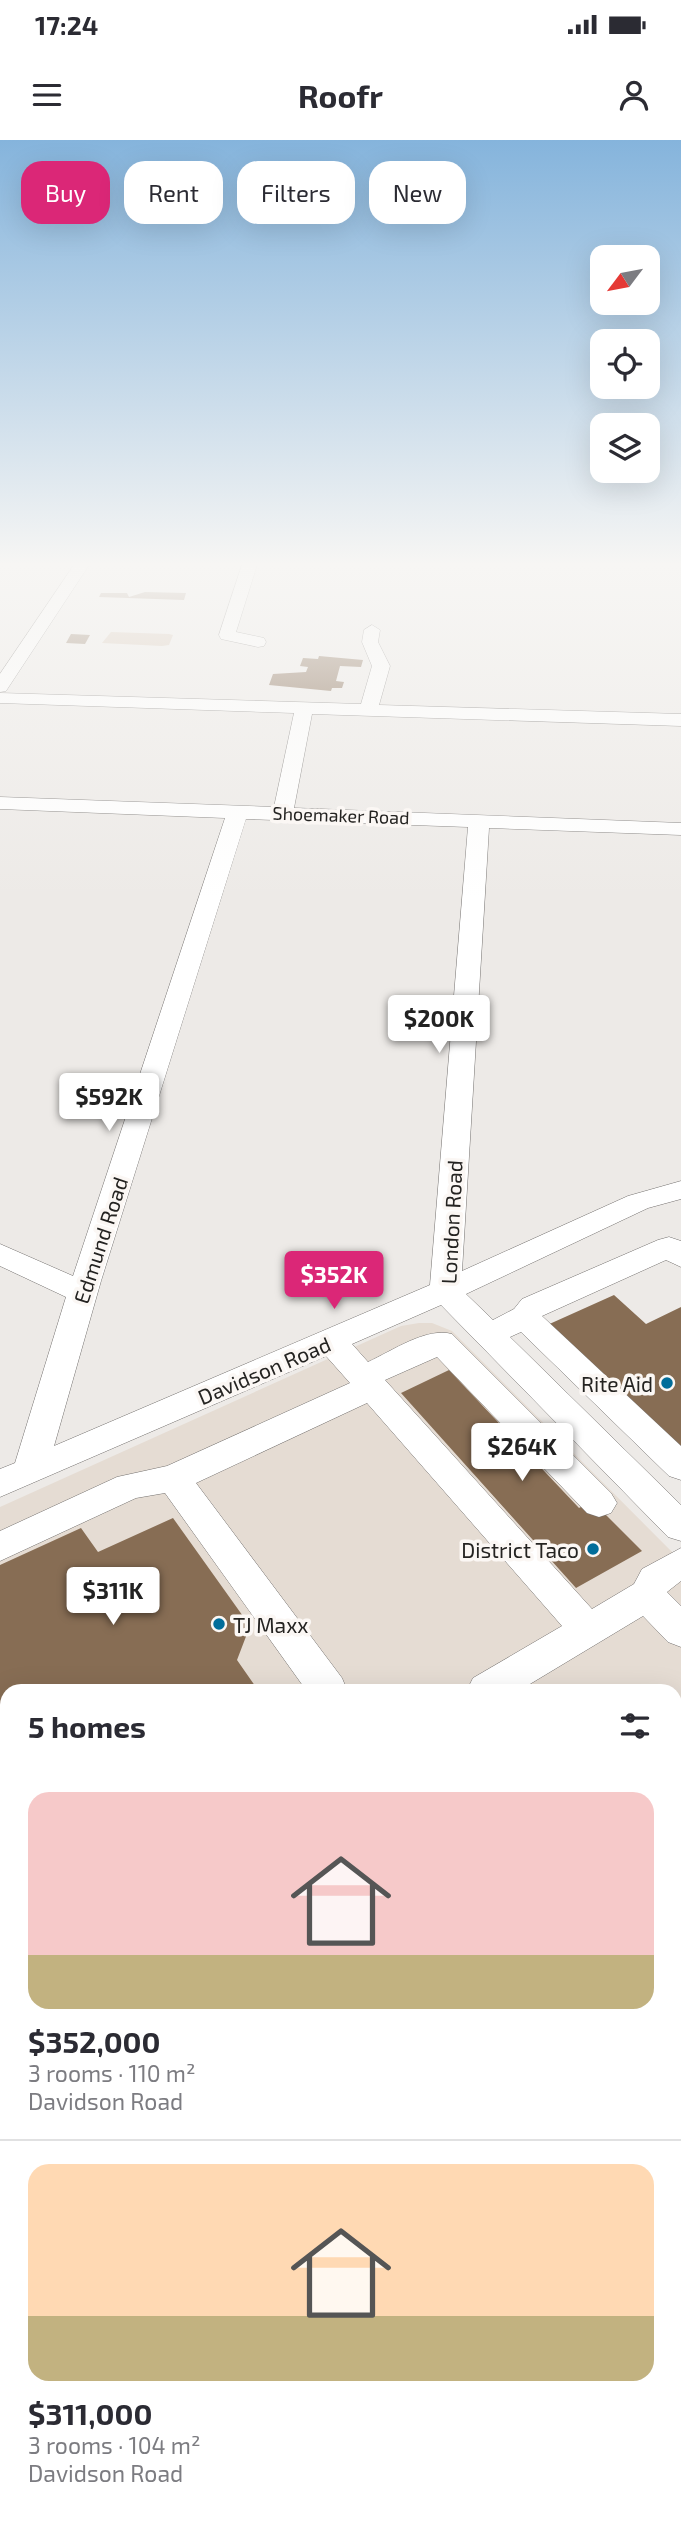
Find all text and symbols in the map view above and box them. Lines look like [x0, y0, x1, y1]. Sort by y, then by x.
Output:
text: 17:24 [35, 9, 98, 40]
icon: menu [28, 76, 66, 114]
text: Roofr [298, 76, 383, 114]
icon: person [615, 76, 653, 114]
chip: Buy [21, 161, 110, 224]
chip: Rent [124, 161, 223, 224]
chip: Filters [237, 161, 355, 224]
chip: New [369, 161, 466, 224]
north arrow [590, 245, 660, 315]
map controls [590, 245, 660, 483]
button: locate [590, 329, 660, 399]
button: layers [590, 413, 660, 483]
street label: Shoemaker Road [272, 802, 410, 828]
pin: $200K [390, 996, 488, 1055]
text: $200K [404, 1004, 474, 1032]
pin: $592K [60, 1074, 158, 1133]
text: $592K [75, 1082, 143, 1110]
street label: London Road [435, 1159, 467, 1285]
street label: Edmund Road [68, 1174, 132, 1306]
pin: $352K [285, 1252, 383, 1311]
text: $352K [300, 1260, 368, 1288]
street label: Davidson Road [194, 1331, 334, 1409]
place label: Rite Aid [581, 1371, 653, 1396]
marker: Rite Aid [659, 1375, 675, 1391]
pin: $264K [473, 1424, 571, 1483]
text: $264K [487, 1432, 557, 1460]
place label: District Taco [461, 1537, 579, 1562]
marker: District Taco [585, 1541, 601, 1557]
pin: $311K [64, 1568, 162, 1627]
text: $311K [83, 1576, 143, 1604]
place label: TJ Maxx [233, 1612, 308, 1637]
marker: TJ Maxx [211, 1616, 227, 1632]
icon: filters [616, 1707, 654, 1745]
text: 5 homes [28, 1708, 146, 1744]
icon: home [278, 1838, 404, 1964]
text: $352,000 [28, 2023, 160, 2059]
text: 3 rooms · 110 m² [28, 2059, 195, 2087]
text: Davidson Road [28, 2087, 183, 2115]
icon: home [278, 2210, 404, 2336]
text: $311,000 [28, 2395, 152, 2431]
text: 3 rooms · 104 m² [28, 2431, 200, 2459]
text: Davidson Road [28, 2459, 183, 2487]

